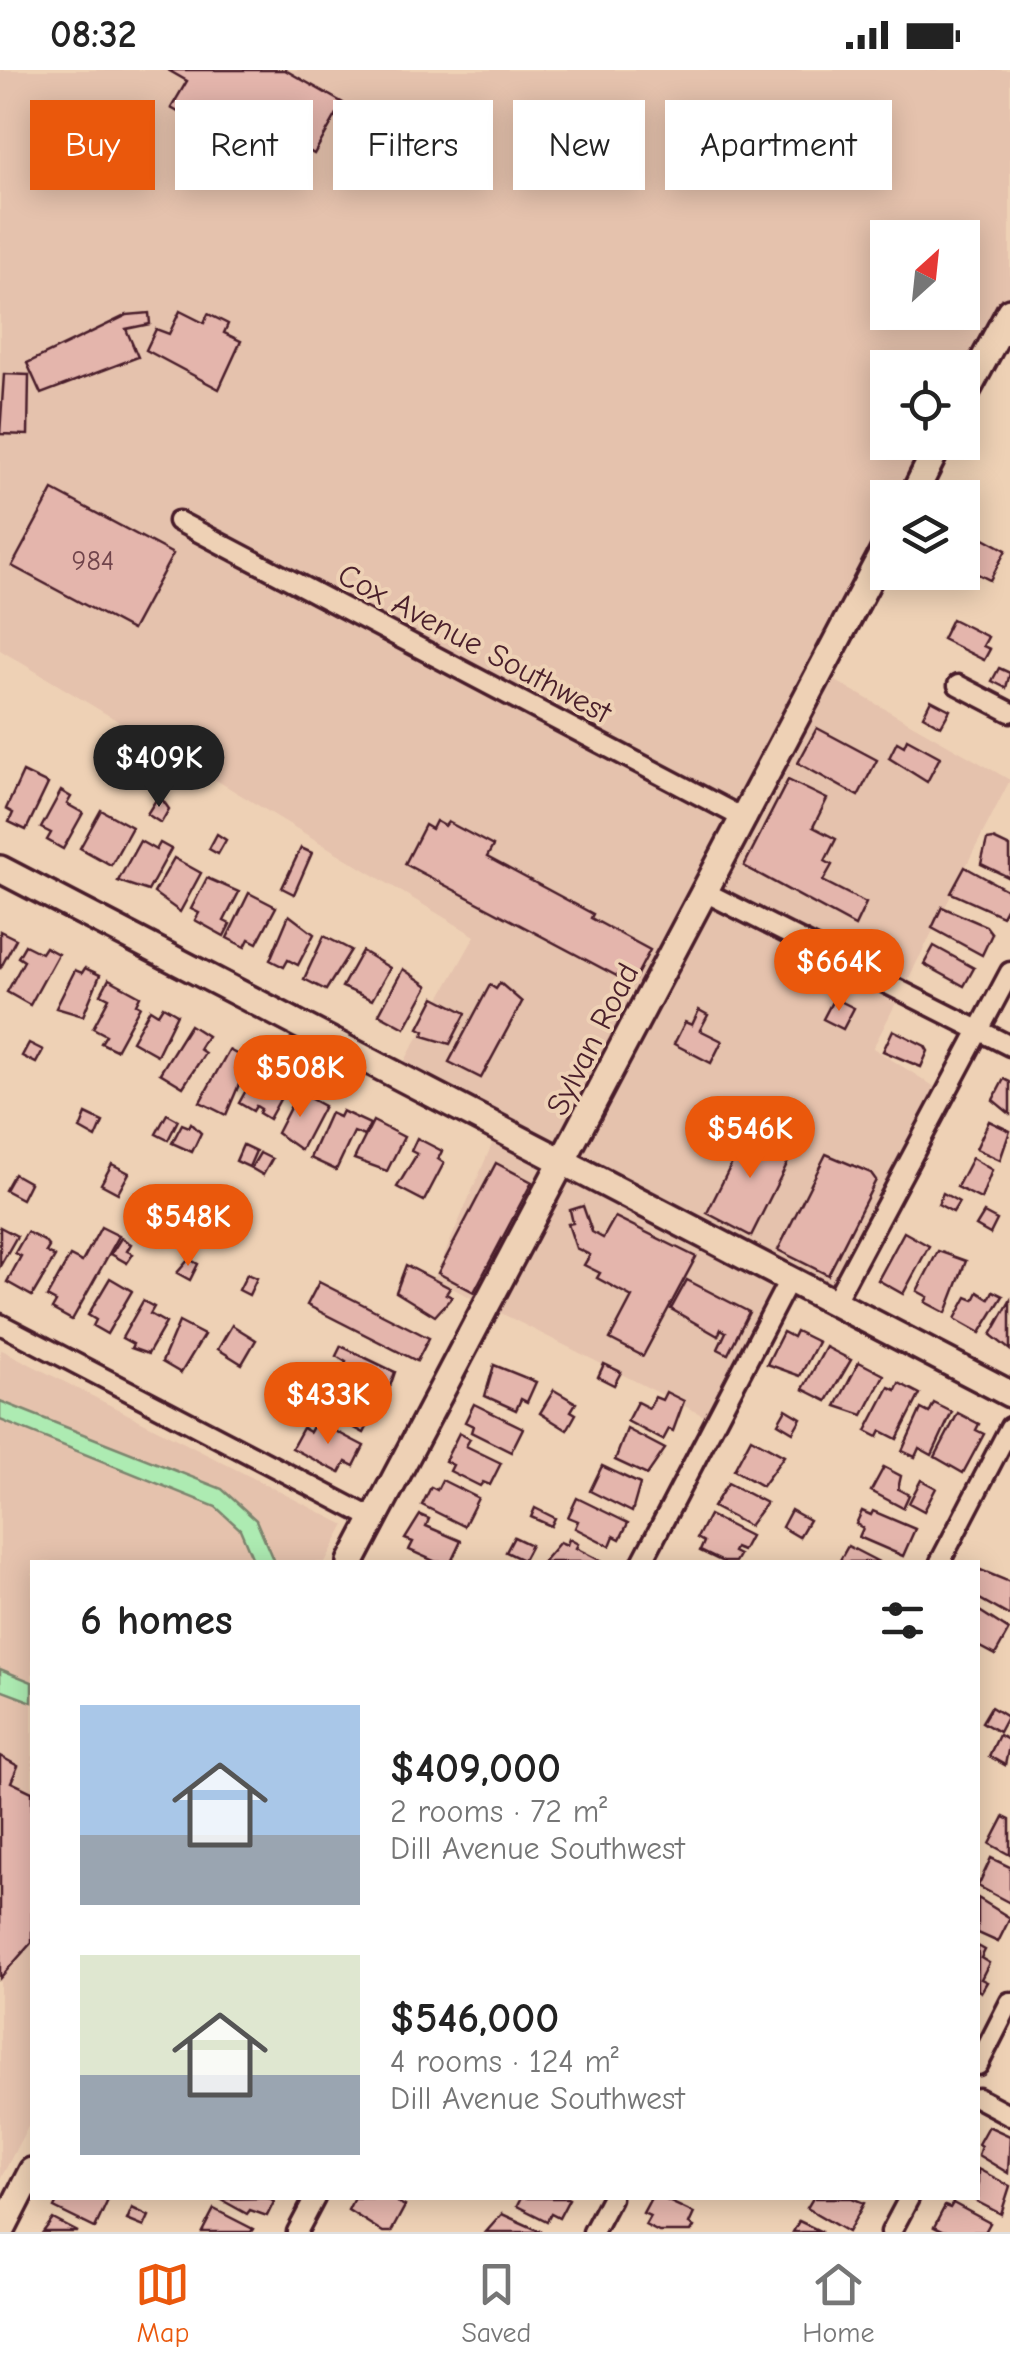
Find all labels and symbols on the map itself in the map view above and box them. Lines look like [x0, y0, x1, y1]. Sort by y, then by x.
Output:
north arrow [870, 220, 980, 330]
house number: 984 [72, 545, 114, 577]
street label: Cox Avenue Southwest [332, 556, 618, 732]
pin: $409K [89, 725, 229, 810]
pin: $664K [769, 929, 909, 1014]
street label: Sylvan Road [538, 957, 647, 1121]
pin: $508K [230, 1035, 370, 1120]
pin: $546K [680, 1096, 820, 1181]
pin: $548K [118, 1184, 258, 1269]
pin: $433K [258, 1362, 398, 1447]

